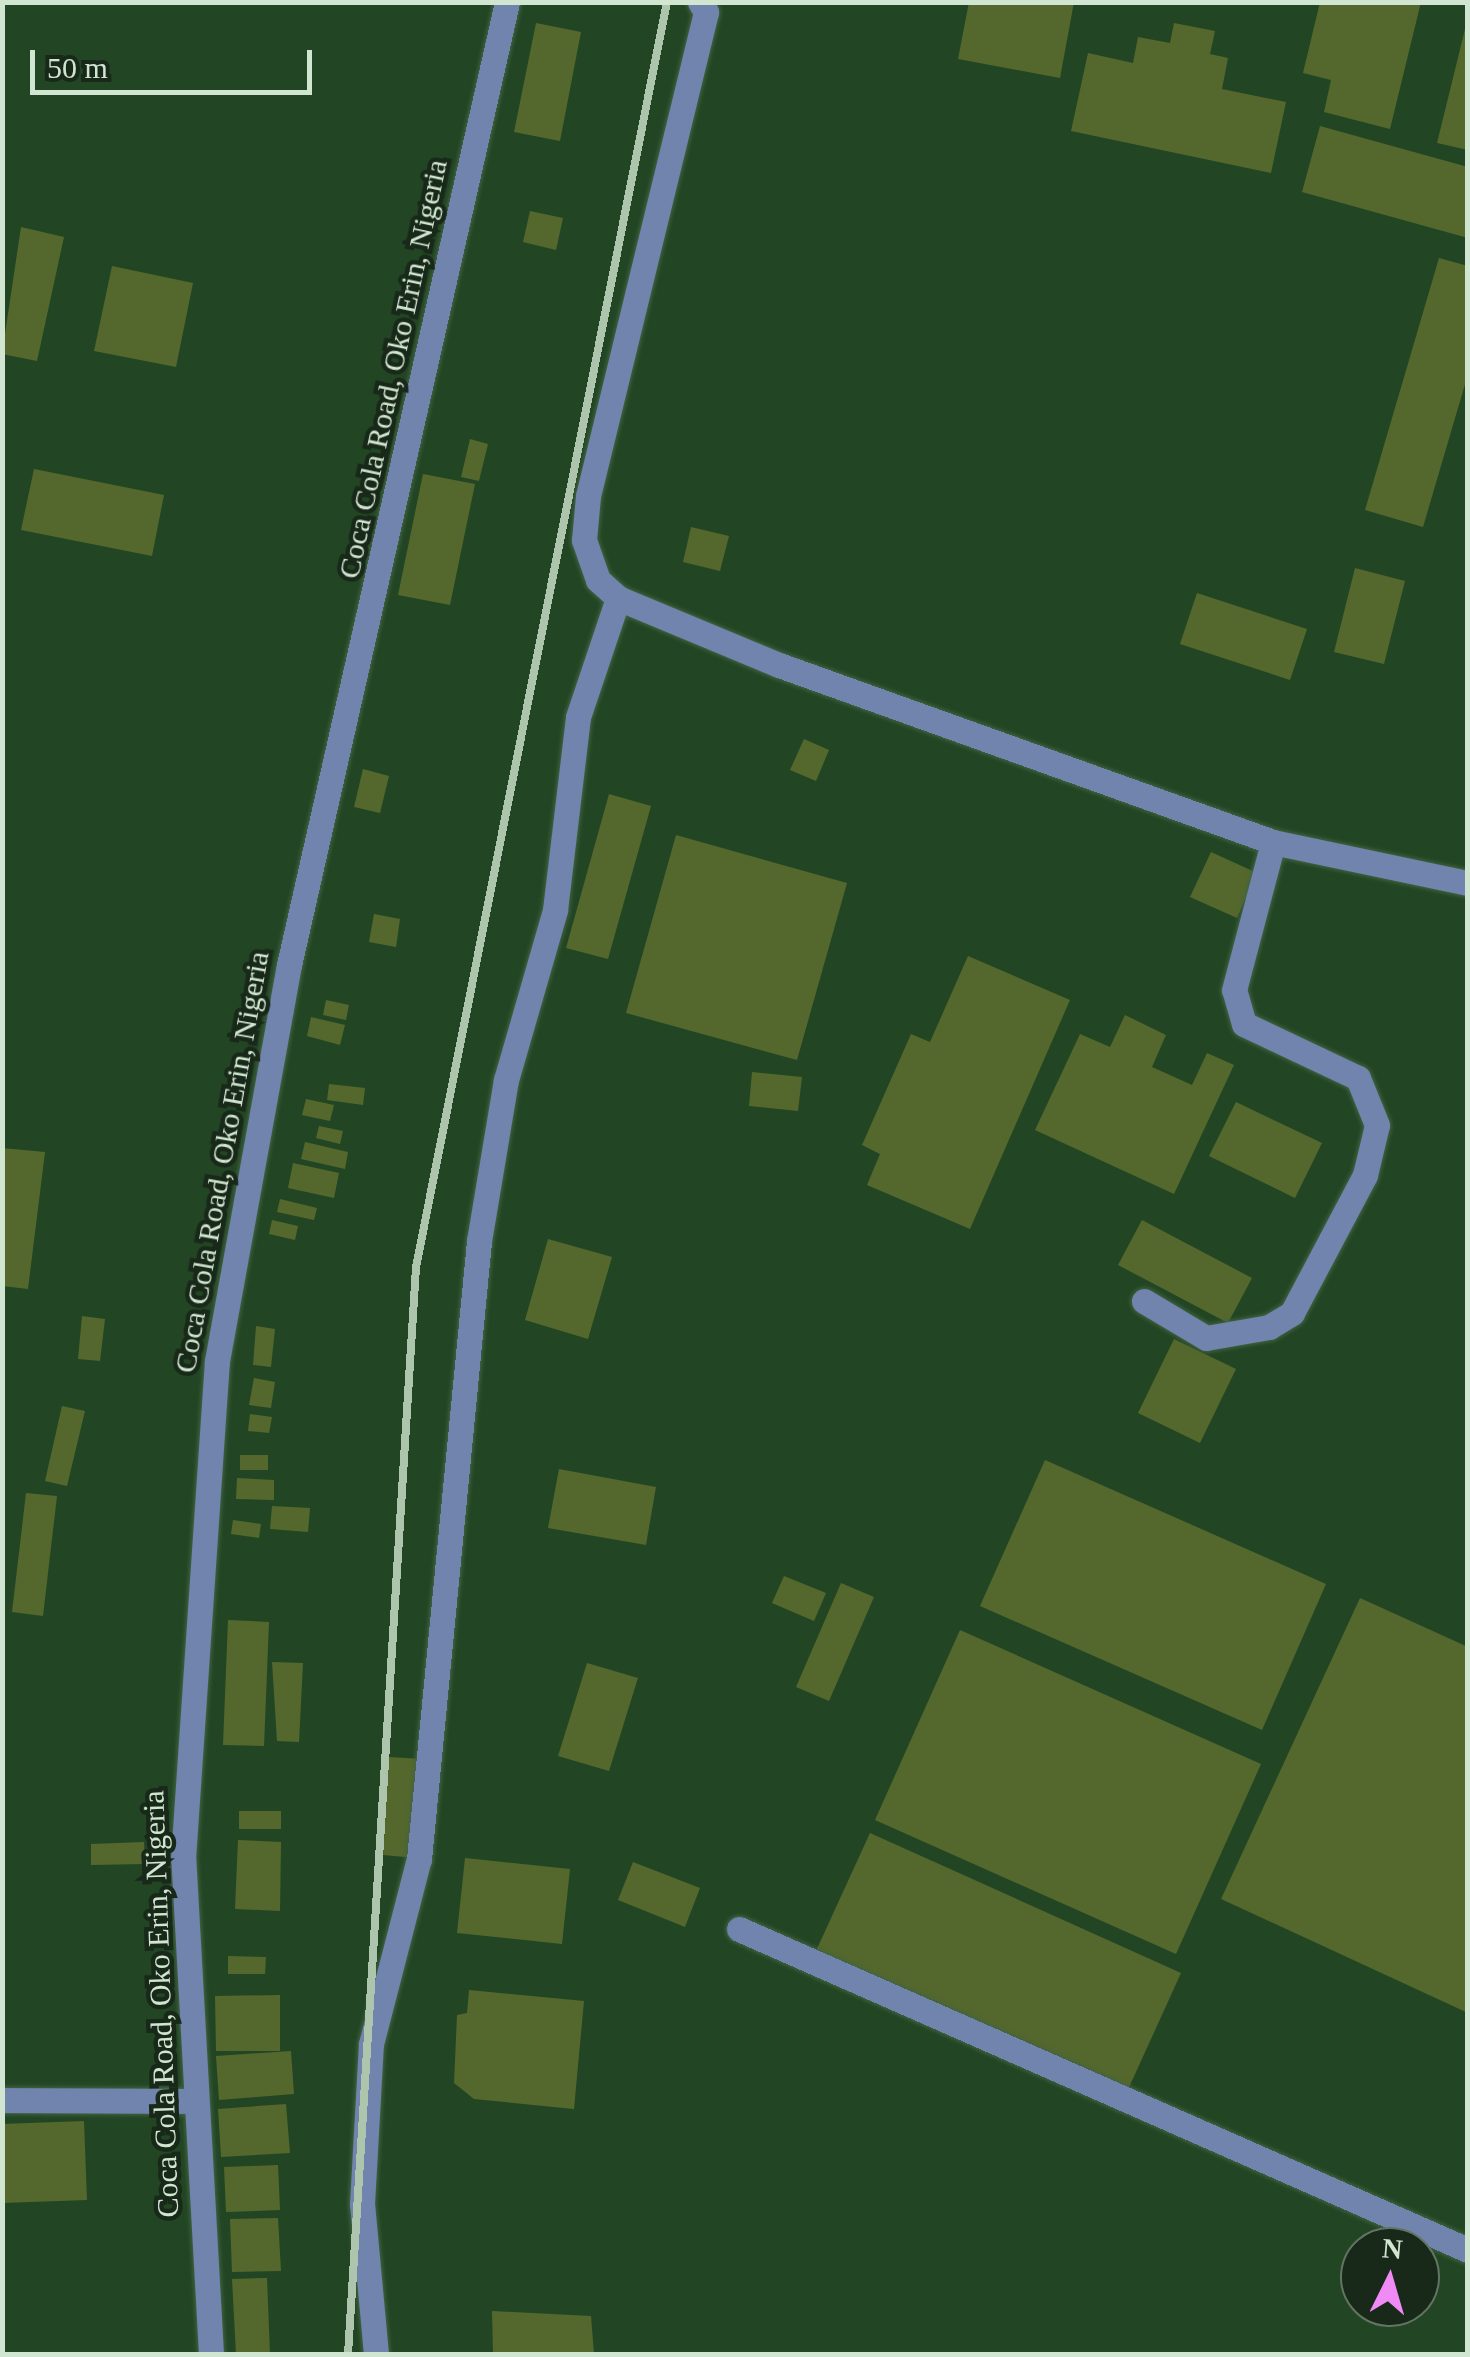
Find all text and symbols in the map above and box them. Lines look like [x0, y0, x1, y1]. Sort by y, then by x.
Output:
scale bar [35, 30, 318, 92]
text: 50 m [47, 51, 108, 84]
street label: Coca Cola Road, Oko Erin, Nigeria [331, 156, 455, 582]
street label: Coca Cola Road, Oko Erin, Nigeria [167, 948, 277, 1376]
street label: Coca Cola Road, Oko Erin, Nigeria [136, 1790, 186, 2218]
north arrow [1340, 2227, 1440, 2327]
text: N [1381, 2232, 1404, 2265]

